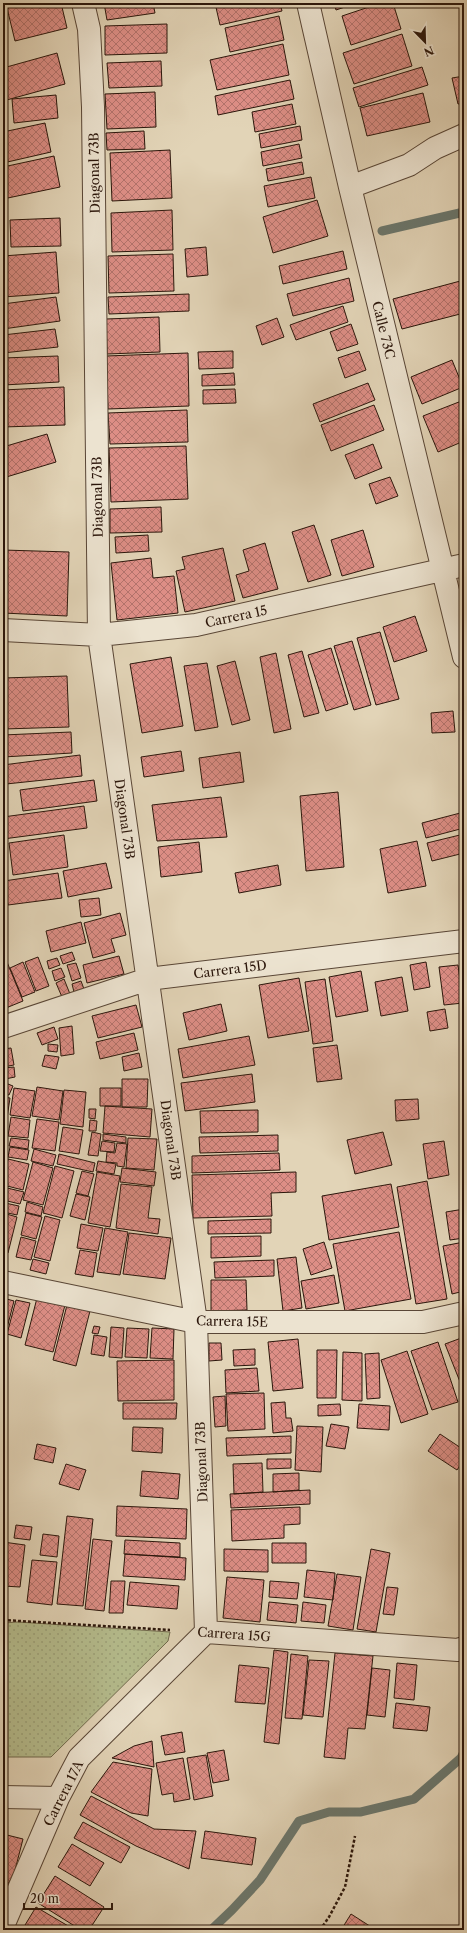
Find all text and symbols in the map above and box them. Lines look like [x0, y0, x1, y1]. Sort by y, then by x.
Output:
north arrow [405, 22, 445, 62]
text: N [421, 43, 436, 60]
street label: Diagonal 73B [85, 132, 103, 214]
street label: Calle 73C [369, 299, 399, 361]
street label: Diagonal 73B [88, 456, 106, 538]
street label: Carrera 15 [204, 602, 268, 630]
street label: Diagonal 73B [111, 778, 139, 860]
street label: Carrera 15D [193, 957, 267, 981]
street label: Diagonal 73B [157, 1099, 185, 1181]
street label: Carrera 15E [196, 1312, 268, 1330]
street label: Diagonal 73B [192, 1421, 210, 1503]
street label: Carrera 15G [197, 1623, 272, 1645]
street label: Carrera 17A [40, 1757, 87, 1829]
scale bar [24, 1885, 112, 1911]
text: 20 m [30, 1891, 59, 1906]

